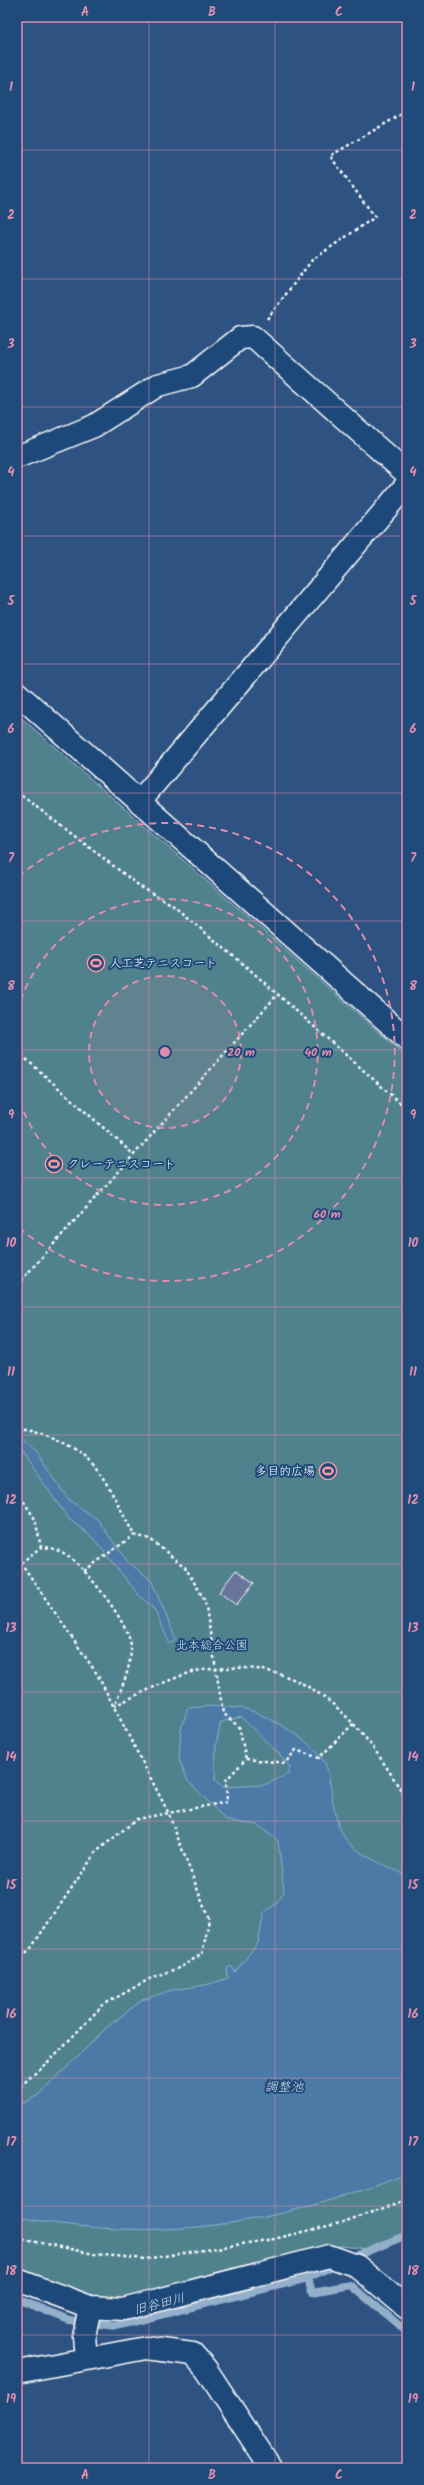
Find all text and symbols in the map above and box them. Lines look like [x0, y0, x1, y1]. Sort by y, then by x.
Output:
text: A [81, 2, 89, 23]
text: B [208, 2, 216, 23]
text: C [335, 2, 343, 23]
text: 1 [9, 77, 13, 98]
text: 1 [411, 77, 415, 98]
text: 2 [7, 205, 15, 226]
text: 2 [409, 205, 417, 226]
text: 3 [6, 334, 15, 355]
text: 3 [408, 334, 417, 355]
text: 4 [7, 462, 15, 483]
text: 4 [409, 462, 417, 483]
text: 5 [7, 591, 16, 612]
text: 5 [409, 591, 418, 612]
text: 6 [7, 719, 15, 740]
text: 6 [409, 719, 417, 740]
text: 7 [8, 848, 15, 869]
text: 7 [410, 848, 417, 869]
sports icon: 人工芝テニスコート [86, 953, 106, 973]
place label: 人工芝テニスコート [109, 954, 217, 973]
text: 8 [7, 976, 15, 997]
text: 8 [409, 976, 417, 997]
text: 20 m [227, 1043, 255, 1062]
text: 40 m [304, 1043, 332, 1062]
centre of rings [158, 1045, 172, 1059]
text: 9 [8, 1105, 15, 1126]
text: 9 [410, 1105, 417, 1126]
sports icon: クレーテニスコート [44, 1154, 64, 1174]
place label: クレーテニスコート [67, 1155, 176, 1174]
text: 60 m [313, 1205, 341, 1224]
text: 10 [6, 1233, 17, 1254]
text: 10 [408, 1233, 419, 1254]
text: 11 [7, 1362, 15, 1383]
text: 11 [409, 1362, 417, 1383]
sports icon: 多目的広場 [318, 1461, 338, 1481]
place label: 多目的広場 [255, 1462, 315, 1481]
text: 12 [5, 1490, 17, 1511]
text: 12 [407, 1490, 419, 1511]
text: 13 [5, 1618, 17, 1639]
text: 13 [407, 1618, 419, 1639]
park label: 北本総合公園 [176, 1636, 248, 1655]
text: 14 [5, 1747, 17, 1768]
text: 14 [407, 1747, 419, 1768]
text: 15 [6, 1875, 18, 1896]
text: 15 [408, 1875, 420, 1896]
text: 16 [6, 2004, 16, 2025]
text: 16 [408, 2004, 418, 2025]
water label: 調整池 [264, 2077, 304, 2098]
text: 17 [6, 2132, 17, 2153]
text: 17 [408, 2132, 419, 2153]
text: 18 [5, 2261, 17, 2282]
text: 18 [407, 2261, 419, 2282]
water label: 旧谷田川 [132, 2288, 187, 2321]
text: 19 [6, 2389, 17, 2410]
text: 19 [408, 2389, 419, 2410]
text: A [81, 2465, 89, 2485]
text: B [208, 2465, 216, 2485]
text: C [335, 2465, 343, 2485]

